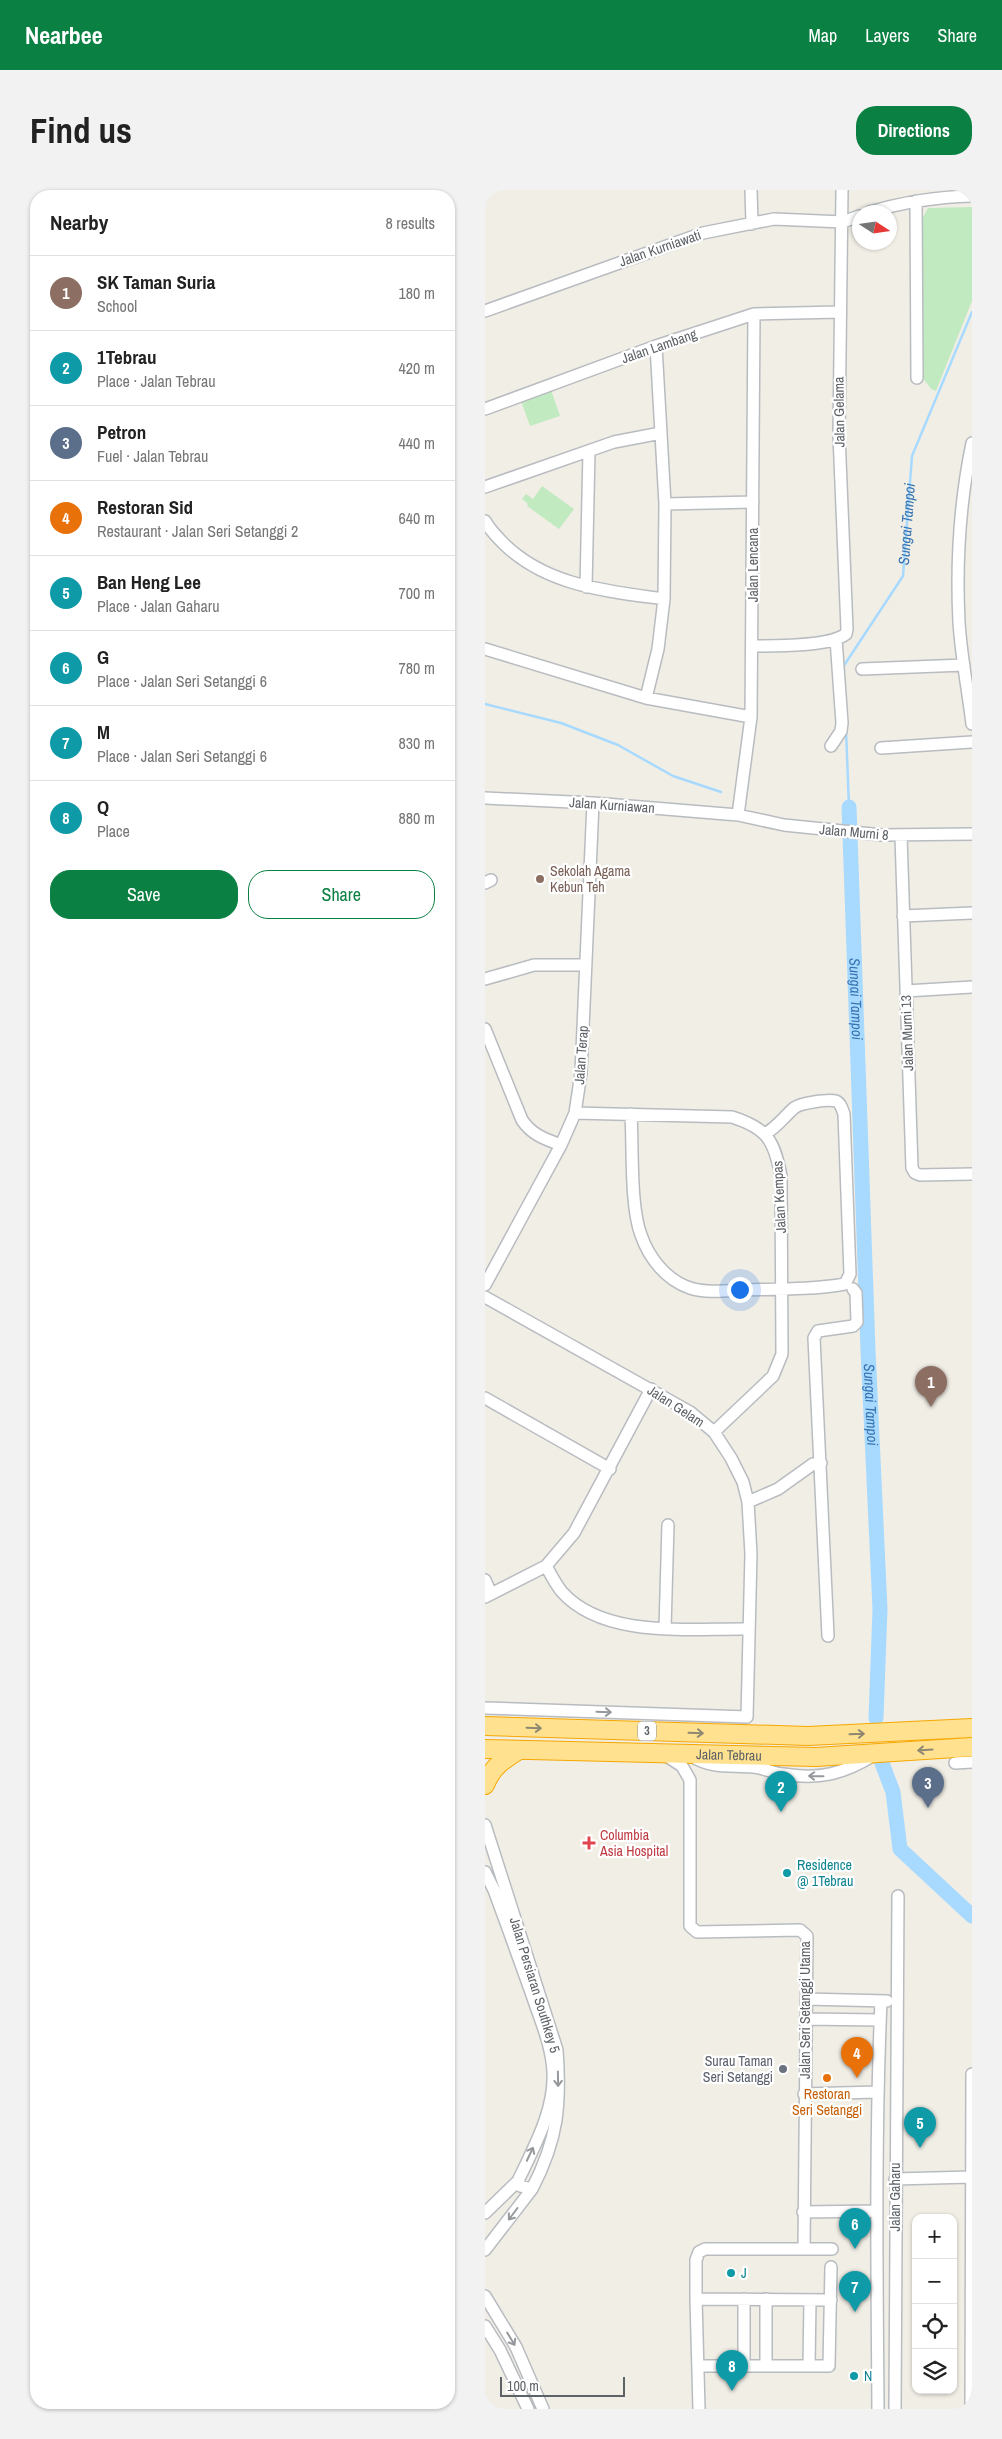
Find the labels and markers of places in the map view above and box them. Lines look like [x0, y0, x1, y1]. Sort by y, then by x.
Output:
place label: Sekolah Agama Kebun Teh [550, 862, 631, 896]
marker: Sekolah Agama Kebun Teh [534, 873, 546, 885]
pin: 1 [915, 1366, 947, 1407]
pin: 3 [912, 1767, 944, 1808]
pin: 2 [765, 1771, 797, 1812]
place label: Columbia Asia Hospital [599, 1826, 668, 1860]
marker: Columbia Asia Hospital [582, 1836, 596, 1850]
place label: Residence @ 1Tebrau [797, 1856, 853, 1890]
marker: Residence @ 1Tebrau [781, 1867, 793, 1879]
pin: 4 [841, 2037, 873, 2078]
place label: Surau Taman Seri Setanggi [703, 2052, 773, 2086]
marker: Surau Taman Seri Setanggi [777, 2063, 789, 2075]
marker: Restoran Seri Setanggi [821, 2072, 833, 2084]
place label: Restoran Seri Setanggi [792, 2085, 862, 2119]
pin: 5 [904, 2107, 936, 2148]
pin: 6 [839, 2208, 871, 2249]
place label: J [741, 2264, 747, 2282]
marker: J [725, 2267, 737, 2279]
pin: 7 [839, 2271, 871, 2312]
pin: 8 [716, 2350, 748, 2391]
place label: N [864, 2367, 872, 2385]
marker: N [848, 2370, 860, 2382]

